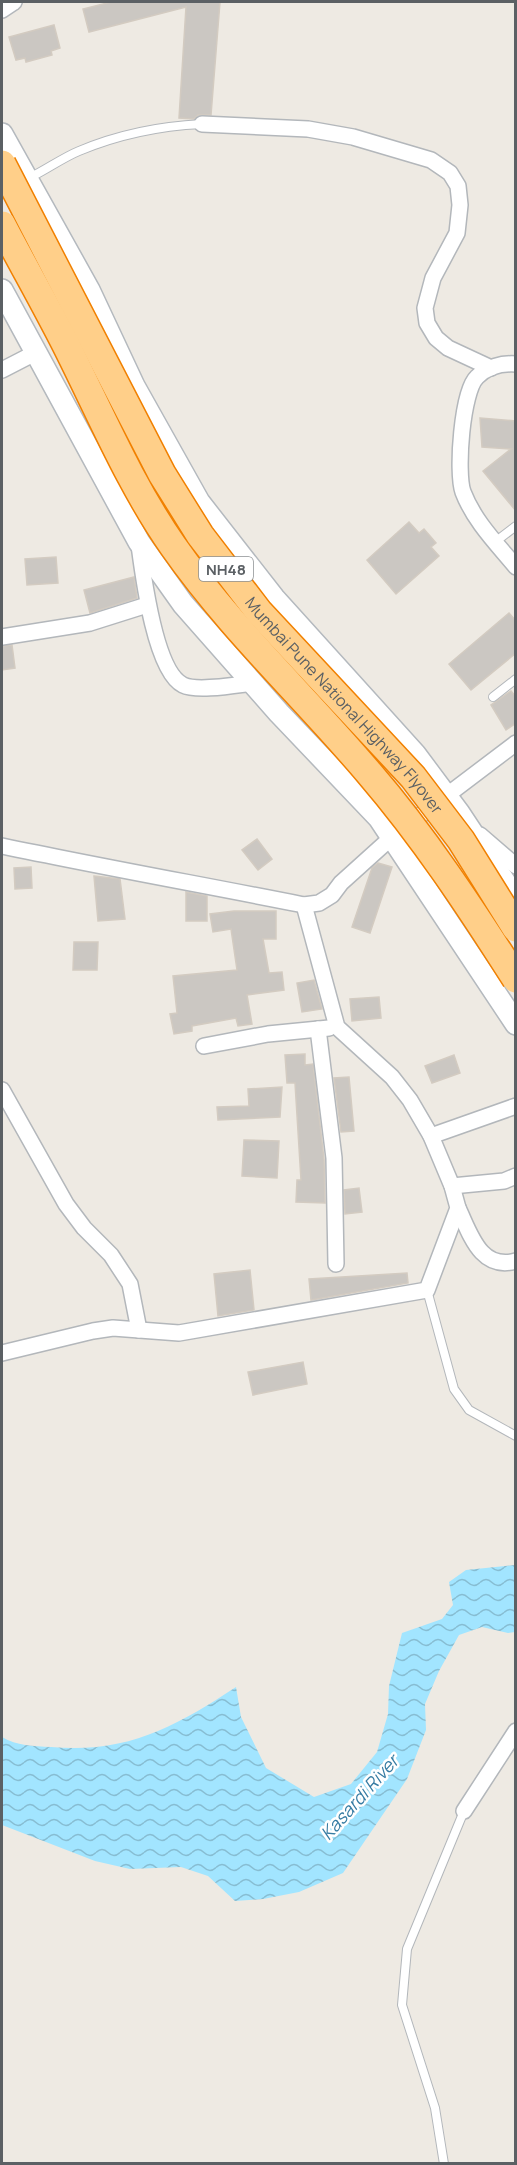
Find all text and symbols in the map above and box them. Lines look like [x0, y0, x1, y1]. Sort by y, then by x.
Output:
road number: NH48 [199, 557, 253, 581]
street label: Mumbai Pune National Highway Flyover [240, 592, 448, 818]
water label: Kasardi River [315, 1748, 405, 1845]

